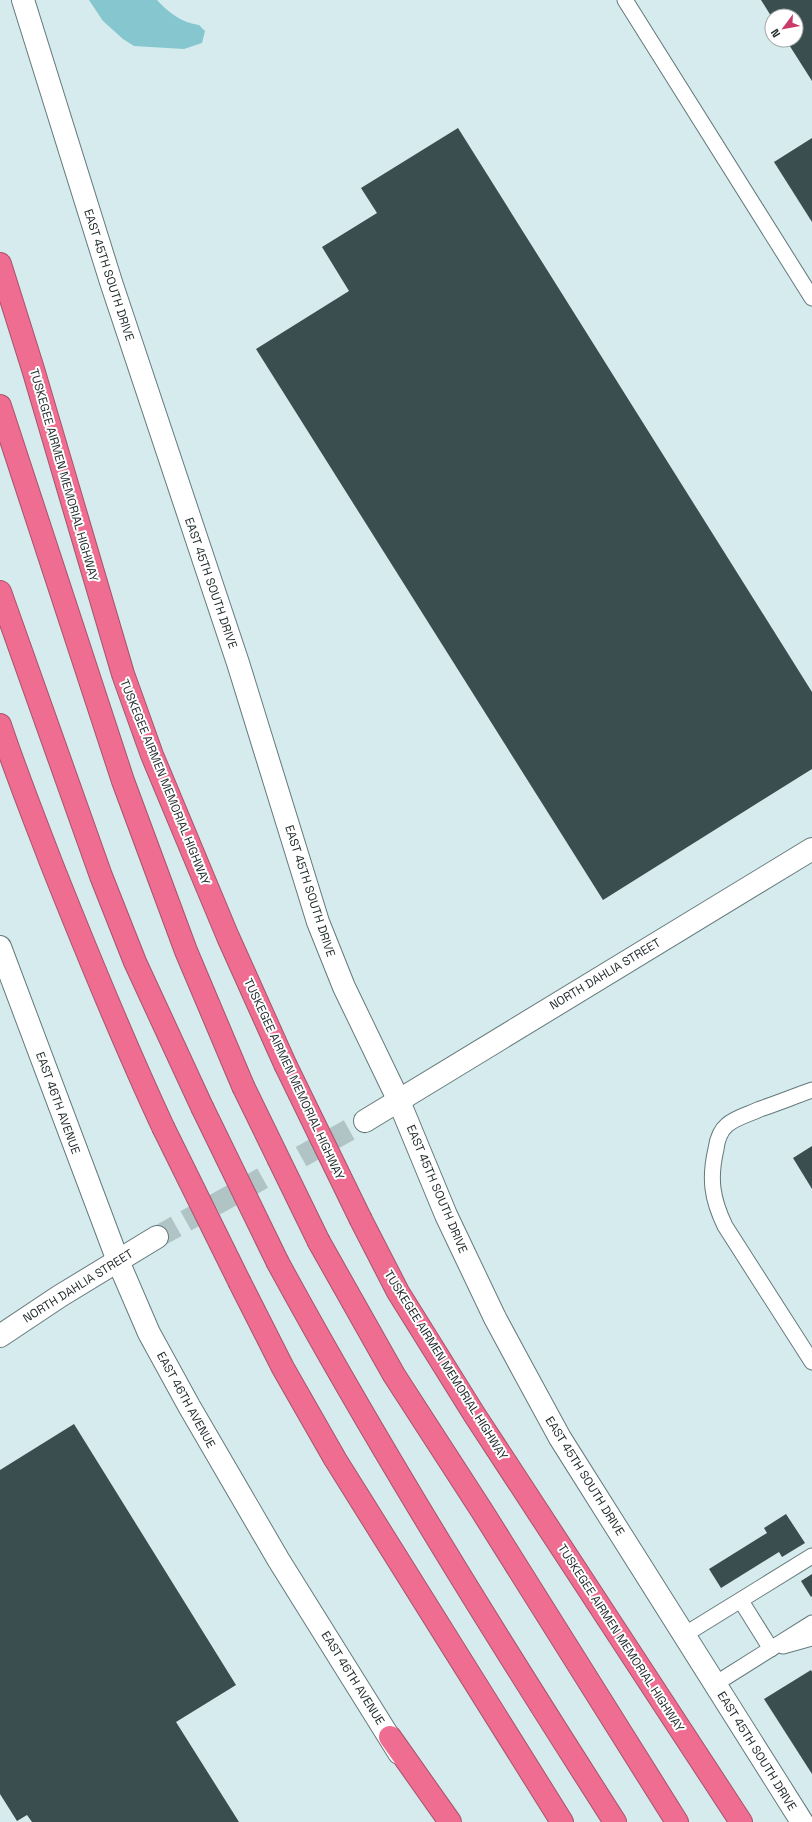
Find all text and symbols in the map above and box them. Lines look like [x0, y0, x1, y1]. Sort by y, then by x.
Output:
north arrow [764, 8, 804, 48]
text: N [768, 26, 783, 40]
street label: EAST 45TH SOUTH DRIVE [80, 207, 138, 343]
street label: TUSKEGEE AIRMEN MEMORIAL HIGHWAY [26, 367, 102, 584]
street label: EAST 45TH SOUTH DRIVE [181, 515, 241, 651]
street label: TUSKEGEE AIRMEN MEMORIAL HIGHWAY [116, 677, 214, 888]
street label: EAST 45TH SOUTH DRIVE [281, 823, 339, 959]
street label: NORTH DAHLIA STREET [546, 934, 664, 1014]
street label: TUSKEGEE AIRMEN MEMORIAL HIGHWAY [240, 976, 348, 1183]
street label: EAST 46TH AVENUE [32, 1050, 84, 1157]
street label: EAST 45TH SOUTH DRIVE [403, 1122, 471, 1256]
street label: NORTH DAHLIA STREET [20, 1246, 136, 1326]
street label: TUSKEGEE AIRMEN MEMORIAL HIGHWAY [381, 1267, 512, 1463]
street label: EAST 46TH AVENUE [153, 1349, 219, 1451]
street label: EAST 45TH SOUTH DRIVE [542, 1413, 628, 1539]
street label: TUSKEGEE AIRMEN MEMORIAL HIGHWAY [554, 1541, 688, 1735]
street label: EAST 46TH AVENUE [318, 1628, 388, 1728]
street label: EAST 45TH SOUTH DRIVE [714, 1688, 800, 1814]

